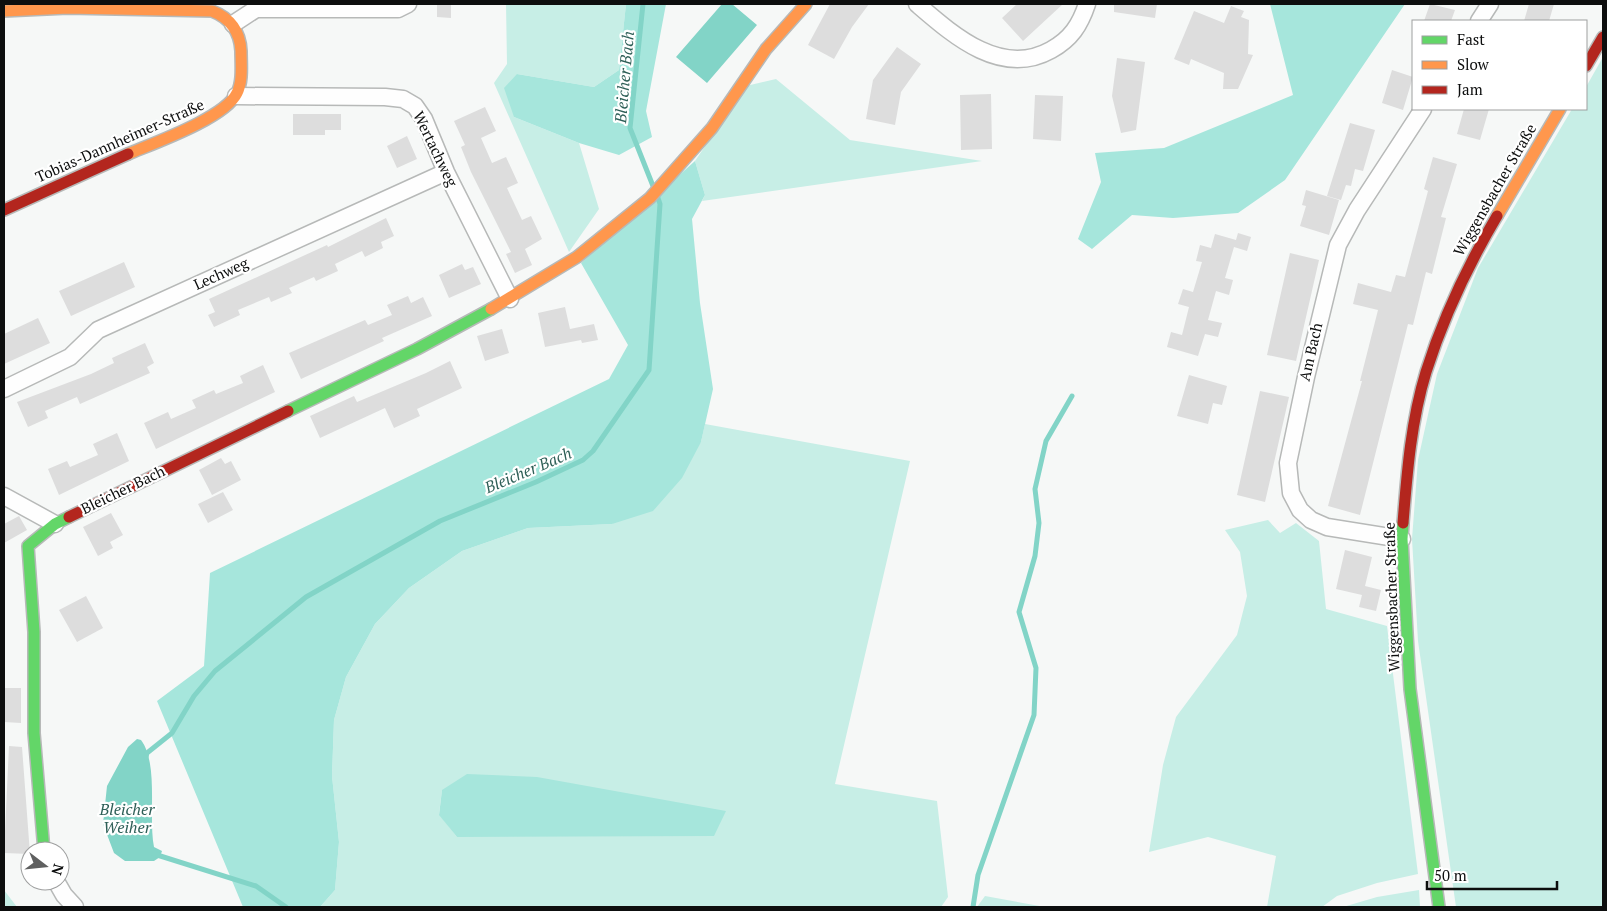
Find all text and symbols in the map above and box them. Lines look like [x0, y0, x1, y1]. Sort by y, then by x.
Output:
legend [1412, 20, 1587, 110]
text: Fast [1457, 29, 1485, 49]
water label: Bleicher Bach [609, 30, 639, 125]
text: Slow [1457, 54, 1490, 74]
text: Jam [1457, 79, 1483, 99]
street label: Tobias-Dannheimer-Straße [32, 94, 207, 186]
street label: Wertachweg [409, 108, 463, 191]
street label: Wiggensbacher Straße [1448, 120, 1540, 259]
street label: Lechweg [190, 252, 252, 294]
street label: Am Bach [1294, 320, 1326, 383]
water label: Bleicher Bach [480, 442, 575, 499]
street label: Bleicher Bach [77, 460, 168, 518]
street label: Wiggensbacher Straße [1378, 522, 1404, 672]
water label: Bleicher Weiher [99, 798, 155, 838]
north arrow [20, 841, 70, 891]
scale bar [1427, 858, 1557, 890]
text: N [47, 862, 69, 878]
text: 50 m [1434, 865, 1467, 885]

